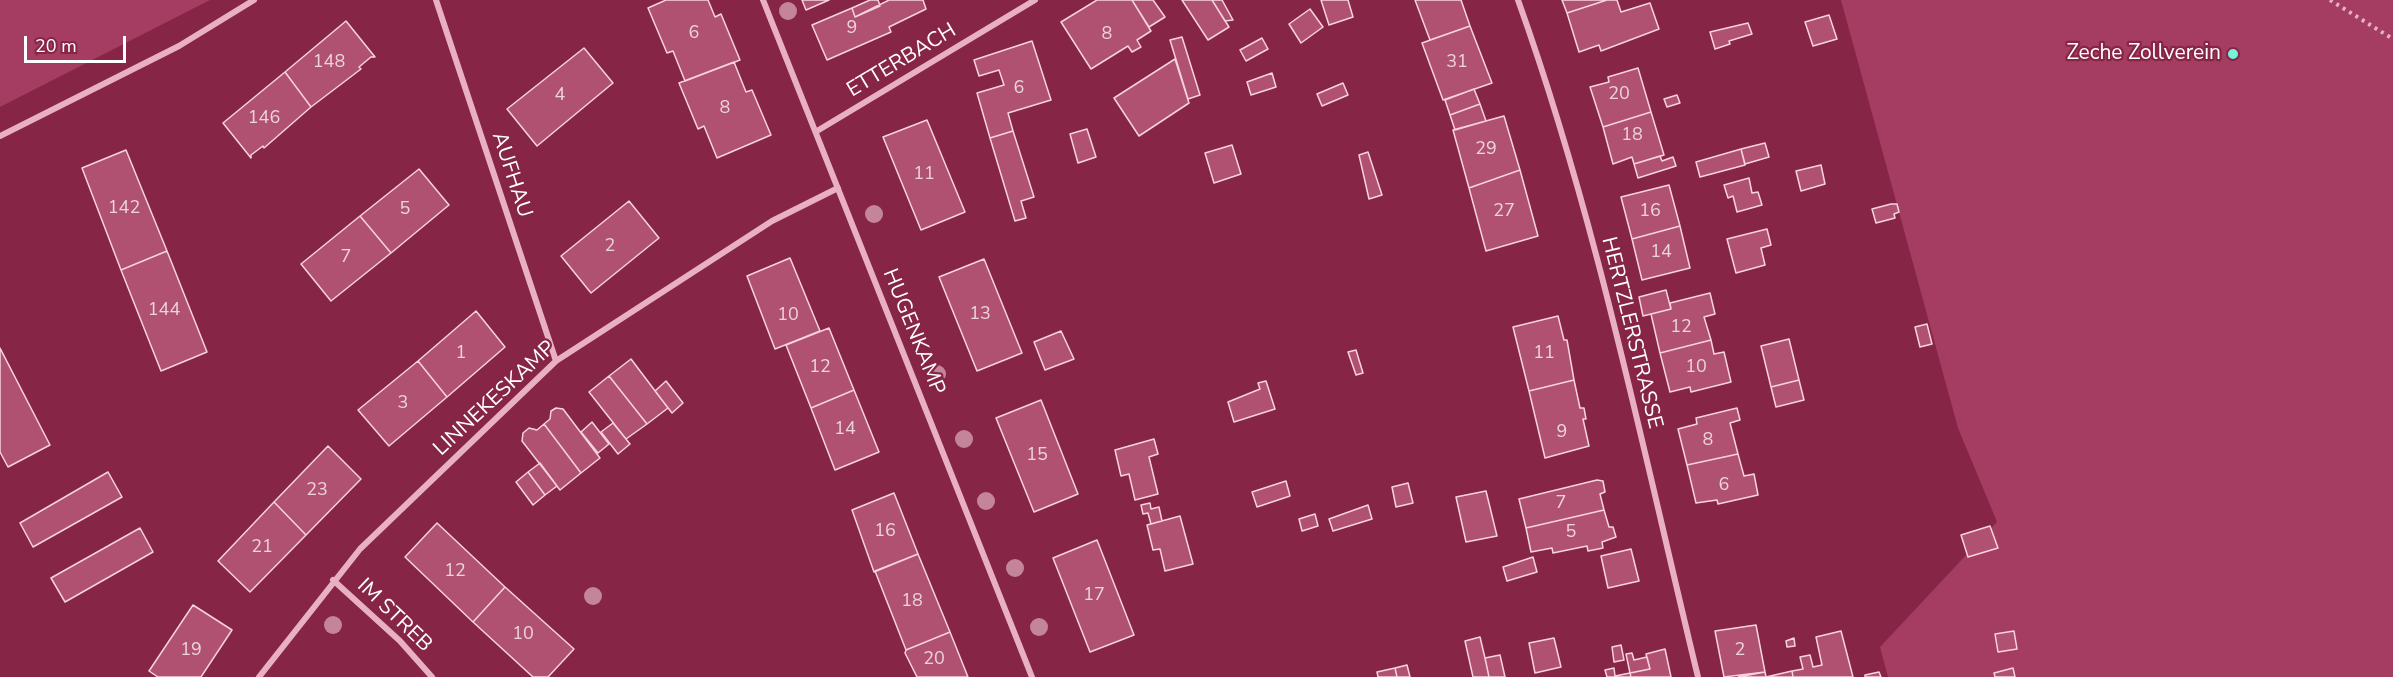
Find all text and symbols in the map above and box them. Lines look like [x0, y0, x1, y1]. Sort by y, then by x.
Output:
house number: 9 [847, 18, 857, 40]
street label: ETTERBACH [843, 19, 961, 103]
house number: 6 [689, 23, 699, 45]
scale bar [27, 24, 129, 62]
house number: 8 [1102, 24, 1112, 46]
text: 20 m [35, 34, 77, 58]
place label: Zeche Zollverein [2066, 41, 2221, 67]
marker: Zeche Zollverein [2226, 47, 2240, 61]
house number: 148 [313, 52, 345, 74]
house number: 31 [1446, 52, 1468, 74]
house number: 6 [1014, 78, 1024, 100]
house number: 20 [1608, 84, 1630, 106]
house number: 4 [555, 85, 565, 107]
house number: 8 [720, 98, 730, 120]
house number: 146 [248, 108, 280, 130]
house number: 18 [1621, 125, 1643, 147]
street label: AUFHAU [485, 129, 537, 221]
house number: 29 [1475, 139, 1497, 161]
house number: 11 [913, 164, 935, 186]
house number: 142 [108, 198, 140, 220]
house number: 5 [400, 199, 410, 221]
house number: 27 [1493, 201, 1515, 223]
house number: 16 [1639, 201, 1661, 223]
street label: HERTZLERSTRASSE [1595, 234, 1667, 432]
house number: 2 [605, 236, 615, 258]
house number: 14 [1650, 242, 1672, 264]
house number: 7 [341, 247, 351, 269]
street label: HUGENKAMP [876, 265, 950, 399]
house number: 144 [148, 300, 180, 322]
house number: 13 [969, 304, 991, 326]
house number: 10 [777, 305, 799, 327]
house number: 12 [1670, 317, 1692, 339]
street label: LINNEKESKAMP [429, 336, 561, 462]
house number: 1 [456, 343, 466, 365]
house number: 11 [1533, 343, 1555, 365]
house number: 12 [809, 357, 831, 379]
house number: 10 [1685, 357, 1707, 379]
house number: 3 [398, 393, 408, 415]
house number: 14 [834, 419, 856, 441]
house number: 9 [1557, 422, 1567, 444]
house number: 8 [1703, 430, 1713, 452]
house number: 15 [1026, 445, 1048, 467]
house number: 6 [1719, 475, 1729, 497]
house number: 23 [306, 480, 328, 502]
house number: 7 [1556, 493, 1566, 515]
house number: 16 [874, 521, 896, 543]
house number: 5 [1566, 522, 1576, 544]
house number: 21 [251, 537, 273, 559]
house number: 12 [444, 561, 466, 583]
street label: IM STREB [351, 574, 437, 658]
house number: 17 [1083, 585, 1105, 607]
house number: 18 [901, 591, 923, 613]
house number: 10 [512, 624, 534, 646]
house number: 19 [180, 640, 202, 662]
house number: 2 [1735, 640, 1745, 662]
house number: 20 [923, 649, 945, 671]

